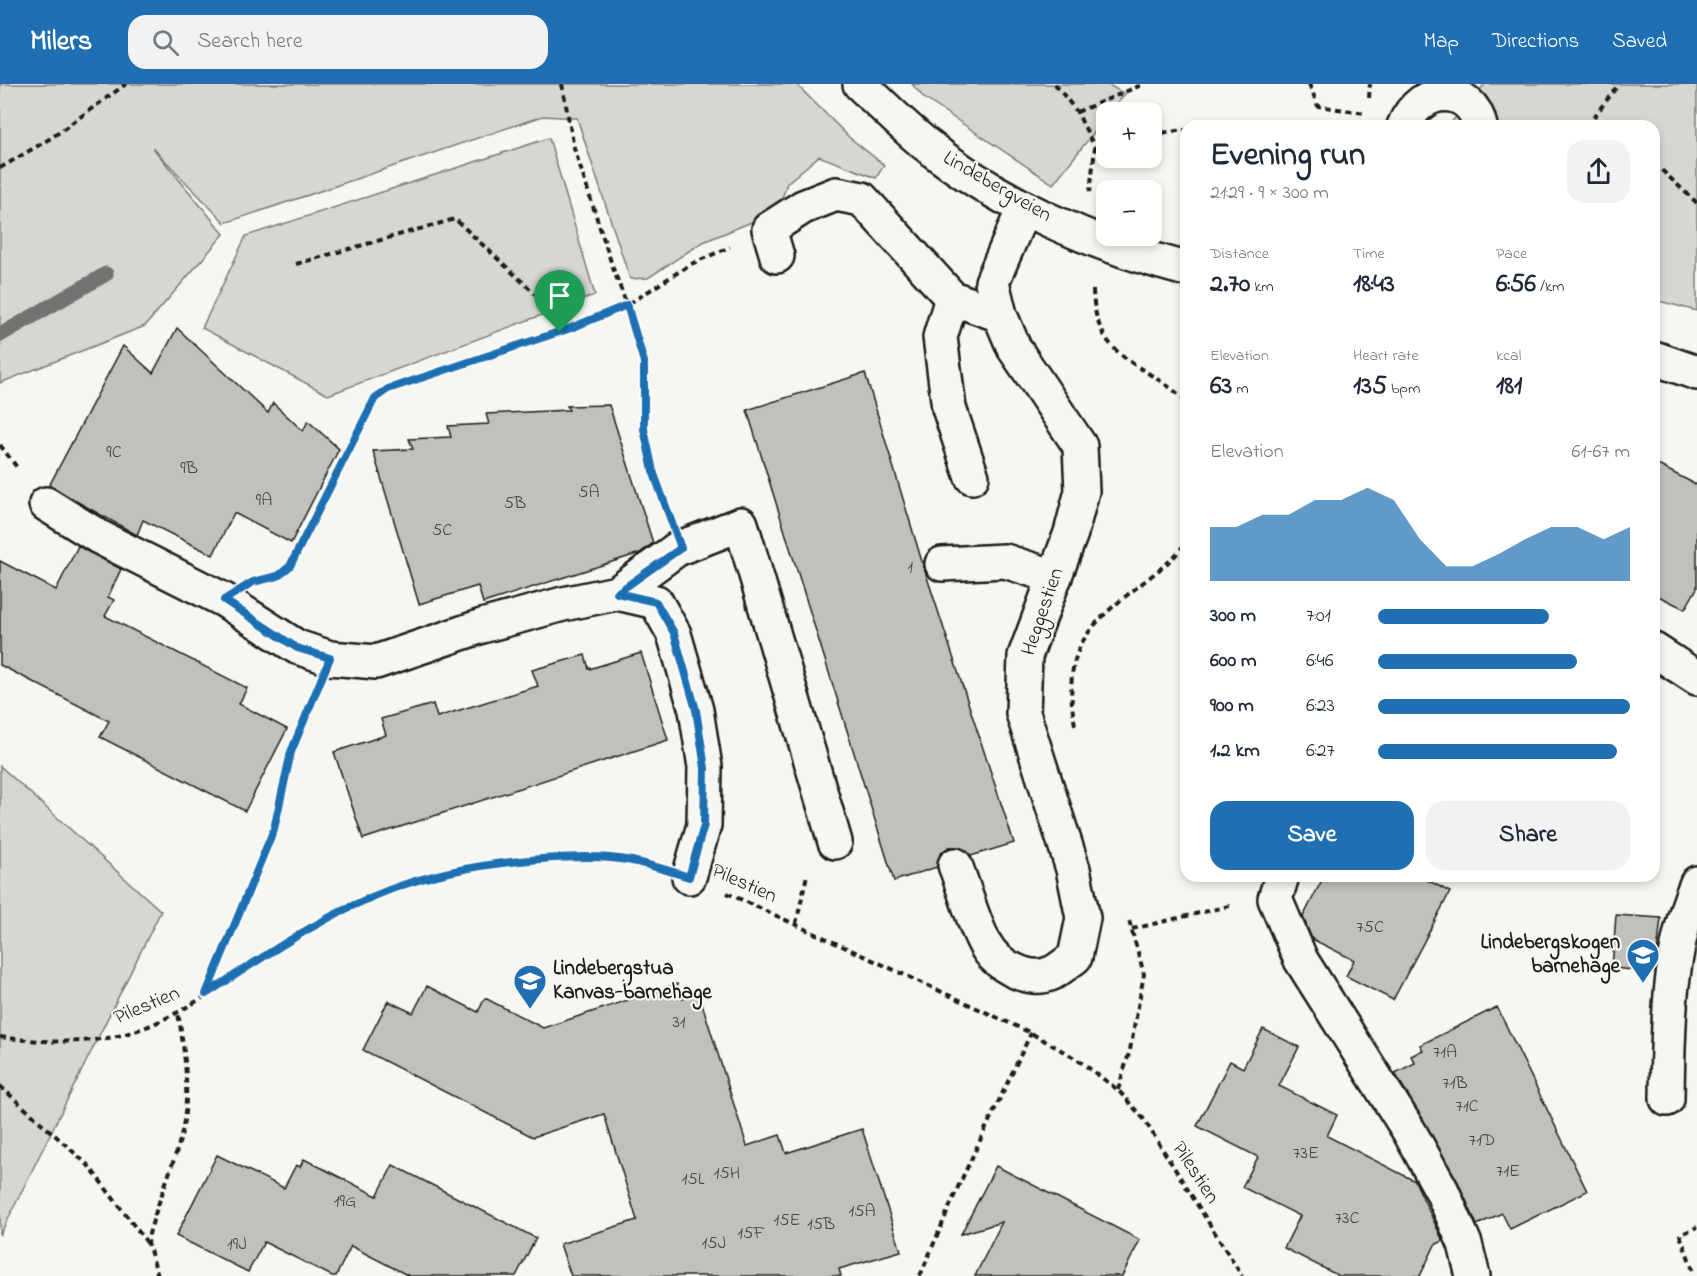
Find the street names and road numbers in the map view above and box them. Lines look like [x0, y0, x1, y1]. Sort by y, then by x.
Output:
street label: Lindebergveien [936, 144, 1057, 232]
street label: Heggestien [1014, 564, 1074, 661]
street label: Pilestien [706, 856, 782, 912]
street label: Pilestien [109, 979, 185, 1033]
street label: Pilestien [1164, 1136, 1226, 1210]

